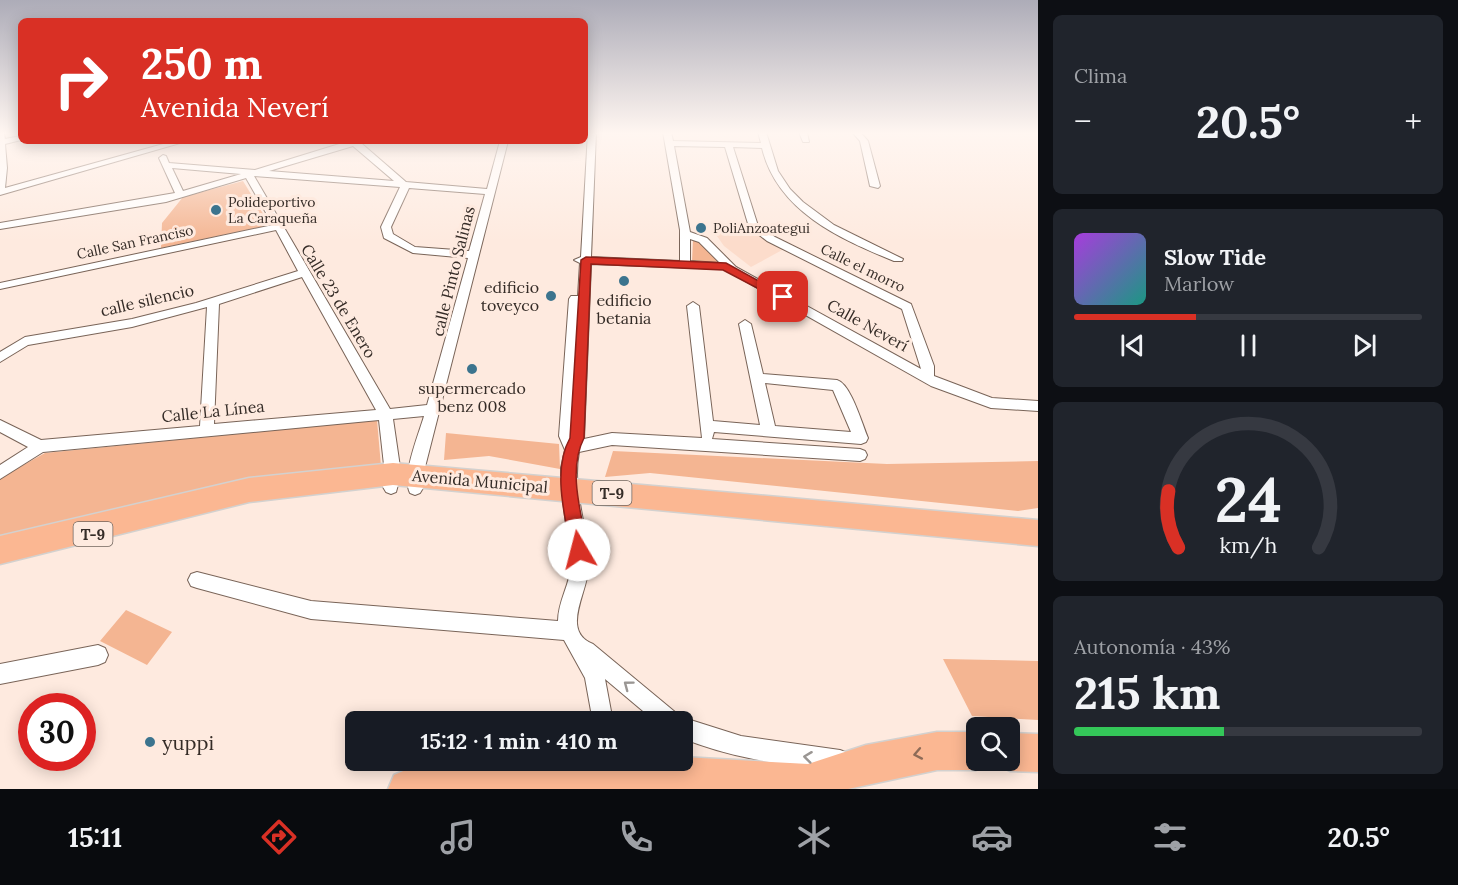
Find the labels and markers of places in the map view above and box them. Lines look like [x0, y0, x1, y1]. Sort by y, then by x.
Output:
place label: Polideportivo La Caraqueña [228, 193, 317, 227]
marker: Polideportivo La Caraqueña [209, 203, 223, 217]
place label: PoliAnzoategui [713, 219, 810, 237]
marker: PoliAnzoategui [694, 221, 708, 235]
pin [757, 271, 808, 322]
marker: edificio betania [617, 274, 631, 288]
place label: edificio toveyco [481, 277, 539, 315]
marker: edificio toveyco [544, 289, 558, 303]
place label: edificio betania [597, 290, 652, 328]
marker: supermercado benz 008 [465, 362, 479, 376]
place label: supermercado benz 008 [418, 378, 526, 416]
place label: yuppi [162, 730, 214, 755]
marker: yuppi [143, 735, 157, 749]

